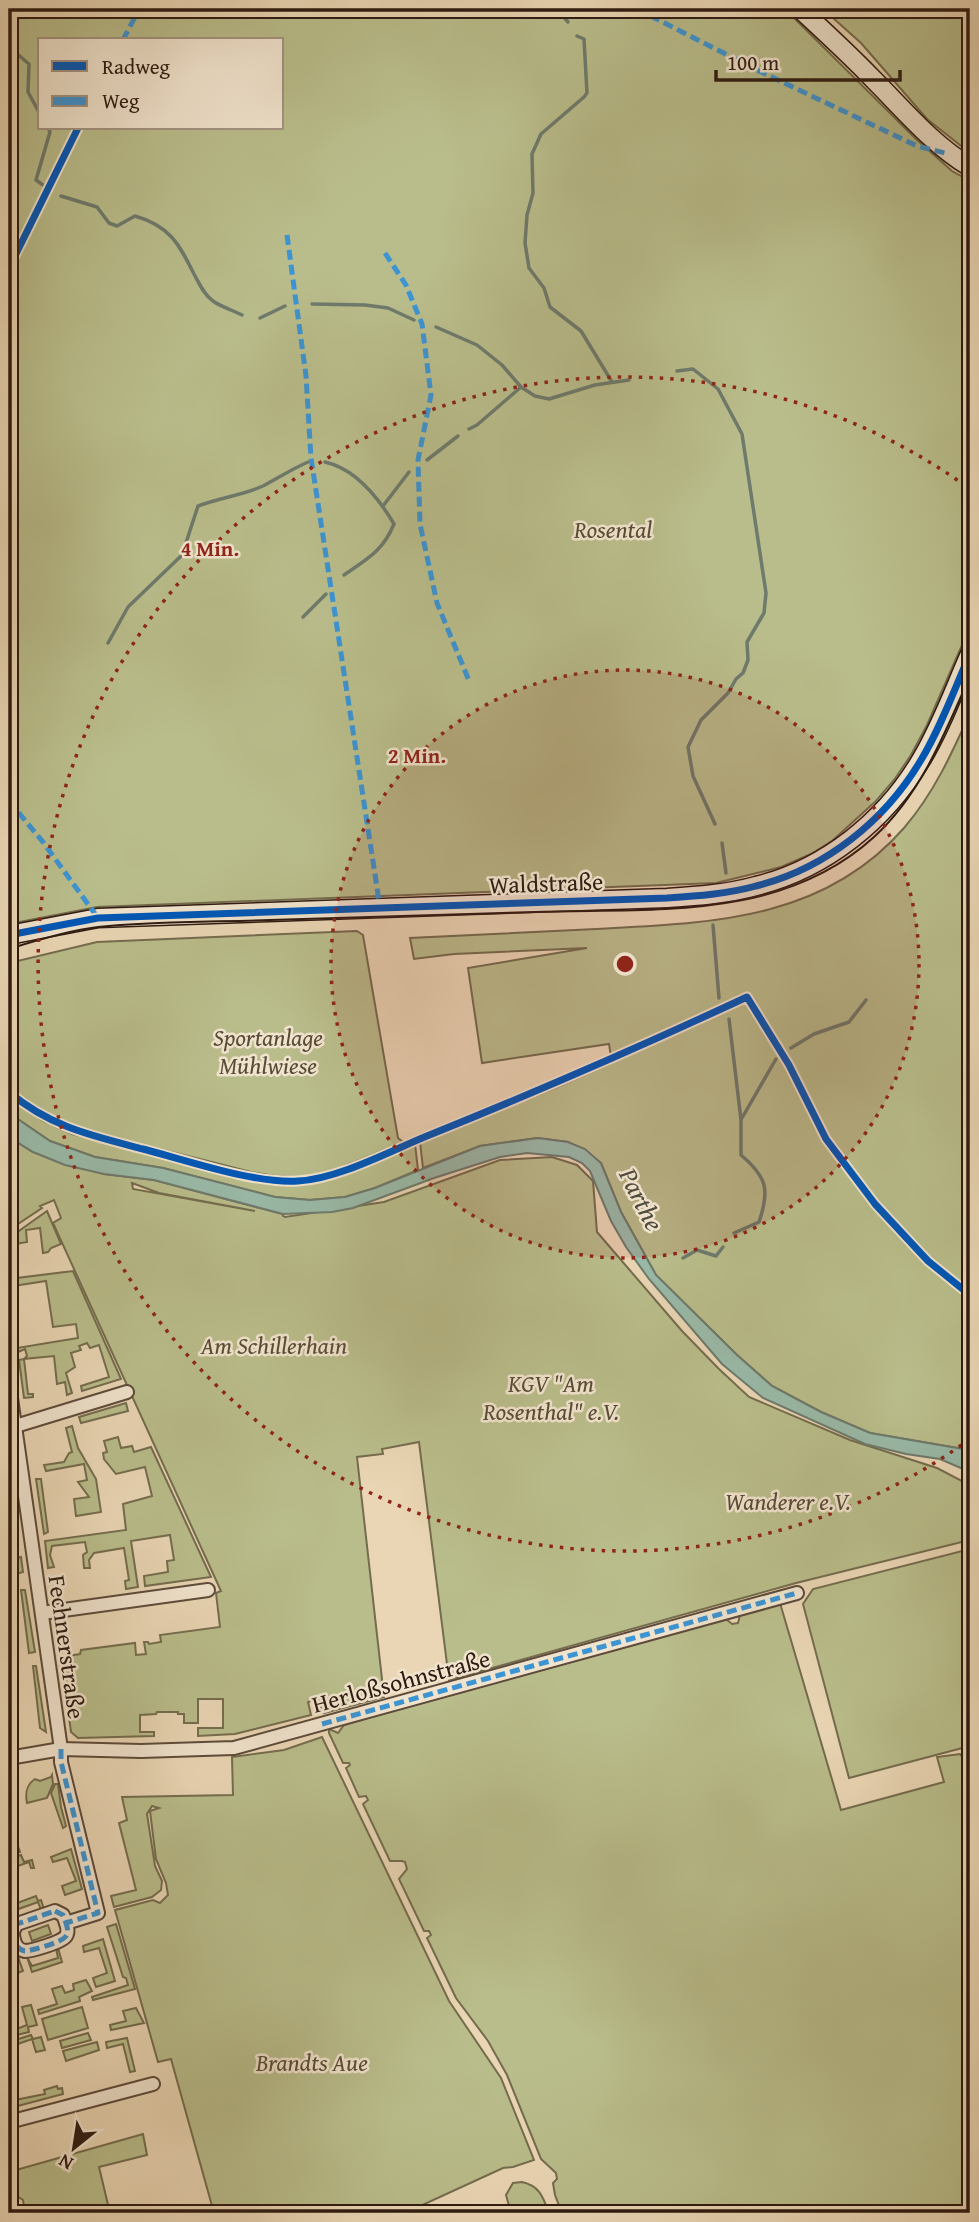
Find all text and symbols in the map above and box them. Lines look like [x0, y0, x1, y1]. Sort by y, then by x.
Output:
legend [38, 38, 284, 130]
scale bar [716, 38, 900, 82]
text: 100 m [727, 47, 779, 78]
text: Radweg [102, 51, 171, 82]
text: Weg [102, 85, 140, 116]
park label: Rosental [573, 512, 652, 547]
text: 4 Min. [181, 533, 239, 564]
text: 2 Min. [388, 740, 446, 771]
street label: Waldstraße [488, 864, 604, 902]
centre of rings [613, 952, 637, 976]
park label: Sportanlage Mühlwiese [213, 1020, 323, 1083]
water label: Parthe [609, 1160, 674, 1237]
park label: Am Schillerhain [200, 1328, 347, 1363]
park label: KGV "Am Rosenthal" e.V. [482, 1366, 619, 1429]
park label: Wanderer e.V. [725, 1484, 851, 1519]
street label: Fechnerstraße [40, 1573, 94, 1721]
street label: Herloßsohnstraße [308, 1640, 494, 1722]
park label: Brandts Aue [255, 2045, 368, 2080]
north arrow [38, 2114, 108, 2184]
text: N [53, 2147, 78, 2178]

